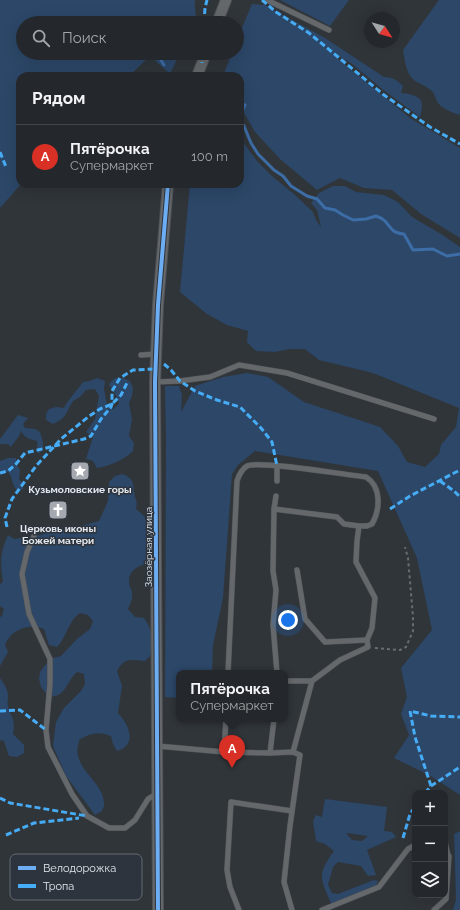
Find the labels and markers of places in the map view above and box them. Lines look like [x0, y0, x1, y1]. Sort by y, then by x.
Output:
place icon: Кузьмоловские горы [69, 460, 91, 482]
place label: Кузьмоловские горы [28, 484, 132, 495]
church icon: Церковь иконы Божей матери [47, 499, 69, 521]
place label: Церковь иконы Божей матери [20, 523, 96, 546]
pin: A [219, 735, 245, 768]

